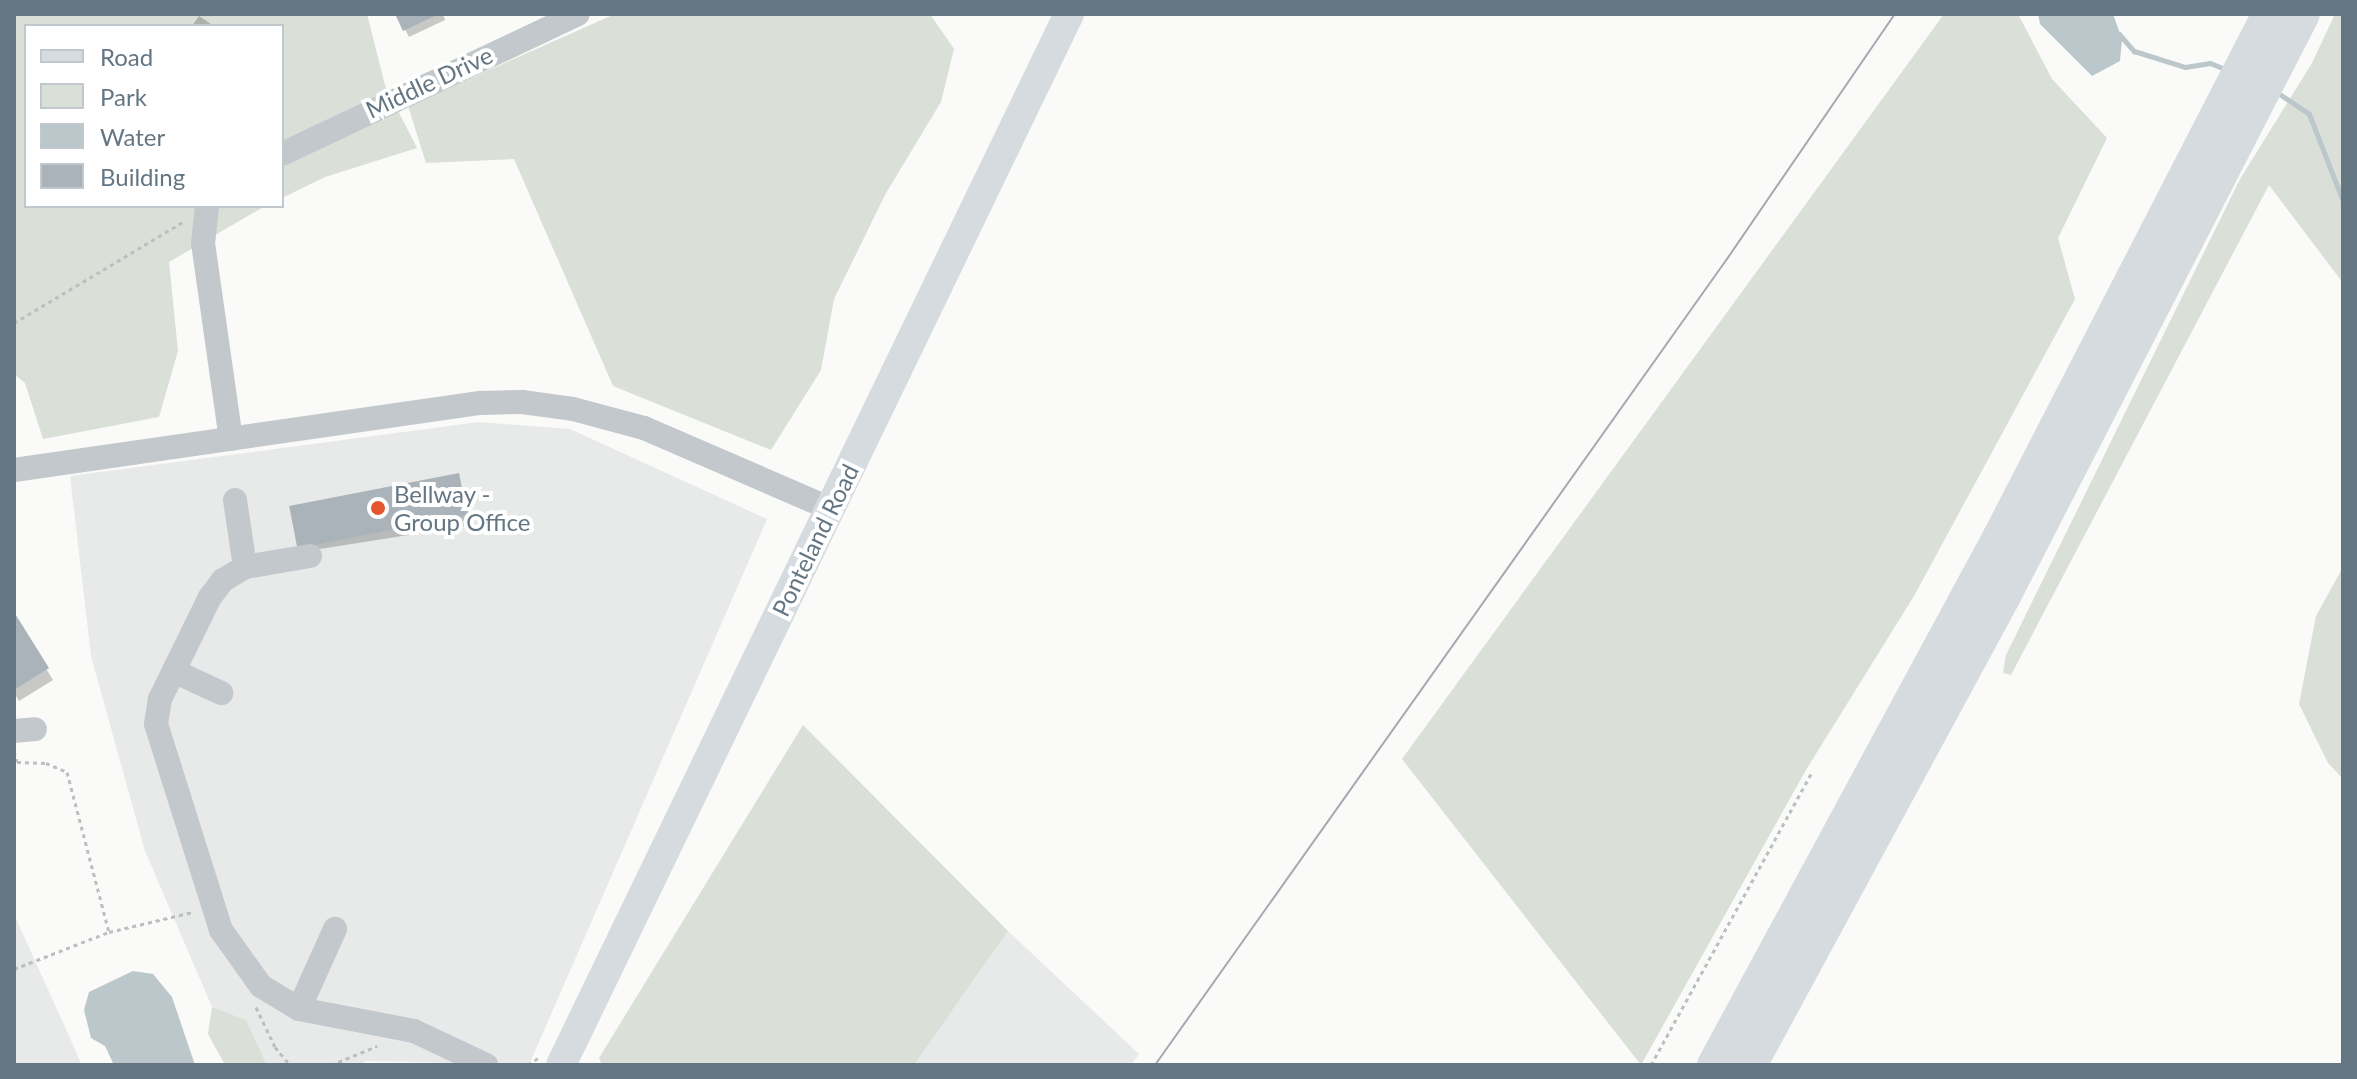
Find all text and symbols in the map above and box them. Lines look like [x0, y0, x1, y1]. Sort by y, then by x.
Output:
legend [24, 24, 284, 208]
street label: Middle Drive [361, 40, 497, 124]
text: Road [100, 42, 153, 71]
text: Park [100, 82, 147, 111]
text: Water [100, 122, 165, 151]
text: Building [100, 162, 185, 191]
street label: Ponteland Road [766, 459, 864, 621]
place label: Bellway - Group Office [394, 480, 530, 536]
marker: Bellway - Group Office [369, 499, 387, 517]

